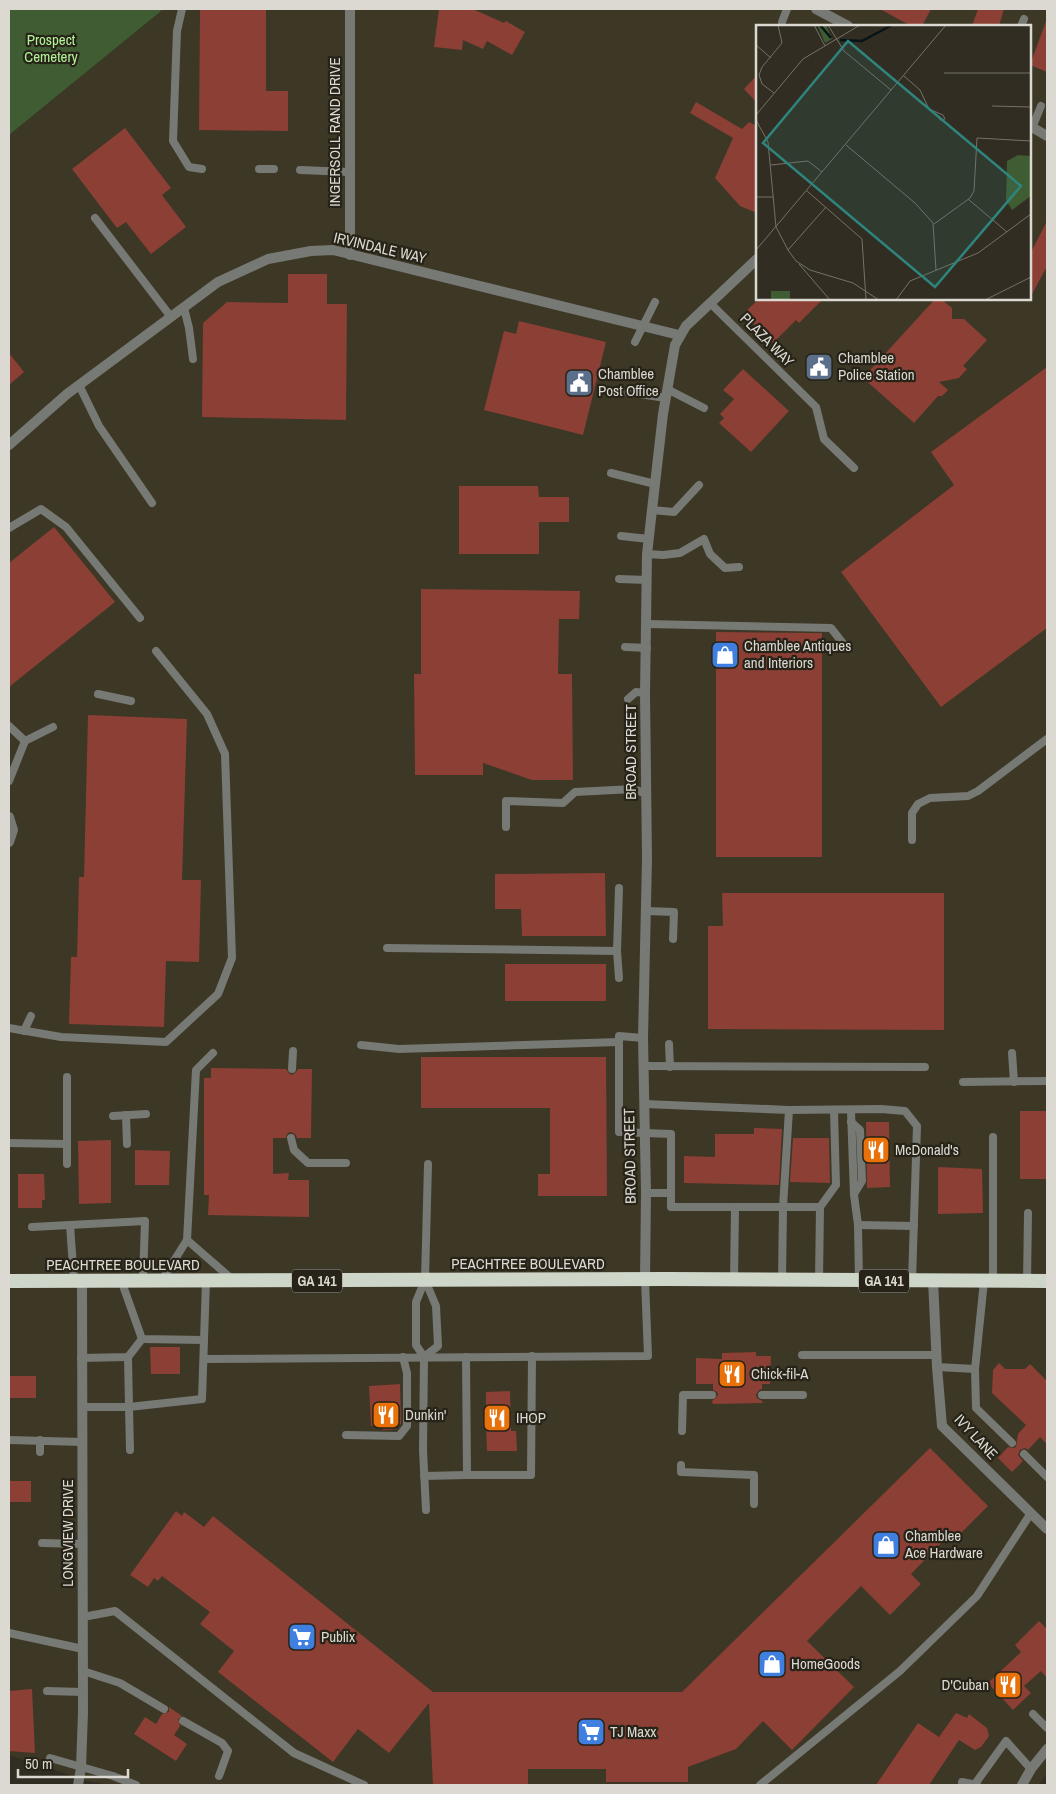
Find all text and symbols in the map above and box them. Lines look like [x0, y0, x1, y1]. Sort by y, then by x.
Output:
inset map [756, 25, 1031, 300]
park label: Prospect Cemetery [24, 29, 79, 67]
street label: INGERSOLL RAND DRIVE [324, 57, 345, 207]
street label: IRVINDALE WAY [332, 227, 429, 269]
street label: PLAZA WAY [736, 308, 800, 372]
place label: Chamblee Police Station [838, 347, 915, 385]
public building icon: Chamblee Police Station [804, 352, 834, 382]
place label: Chamblee Post Office [598, 363, 659, 401]
public building icon: Chamblee Post Office [564, 368, 594, 398]
place label: Chamblee Antiques and Interiors [744, 635, 851, 673]
shop icon: Chamblee Antiques and Interiors [710, 640, 740, 670]
street label: BROAD STREET [620, 704, 641, 800]
street label: BROAD STREET [618, 1108, 641, 1204]
restaurant icon: McDonald's [861, 1135, 891, 1165]
place label: McDonald's [895, 1139, 959, 1160]
street label: PEACHTREE BOULEVARD [451, 1253, 605, 1274]
street label: PEACHTREE BOULEVARD [46, 1254, 200, 1275]
road number: GA 141 [292, 1270, 342, 1292]
road number: GA 141 [859, 1270, 909, 1292]
restaurant icon: Chick-fil-A [717, 1359, 747, 1389]
place label: Chick-fil-A [751, 1363, 809, 1384]
restaurant icon: Dunkin' [371, 1400, 401, 1430]
restaurant icon: IHOP [482, 1403, 512, 1433]
place label: Dunkin' [405, 1404, 446, 1425]
place label: IHOP [516, 1407, 546, 1428]
street label: IVY LANE [950, 1409, 1003, 1464]
street label: LONGVIEW DRIVE [57, 1479, 78, 1587]
place label: Chamblee Ace Hardware [904, 1525, 983, 1563]
shop icon: Chamblee Ace Hardware [871, 1530, 901, 1560]
supermarket icon: Publix [287, 1622, 317, 1652]
place label: Publix [321, 1626, 356, 1647]
shop icon: HomeGoods [757, 1649, 787, 1679]
place label: HomeGoods [791, 1653, 860, 1674]
restaurant icon: D'Cuban [993, 1670, 1023, 1700]
place label: D'Cuban [942, 1674, 989, 1695]
supermarket icon: TJ Maxx [576, 1717, 606, 1747]
place label: TJ Maxx [610, 1721, 657, 1742]
scale bar [18, 1746, 128, 1778]
text: 50 m [25, 1753, 52, 1774]

